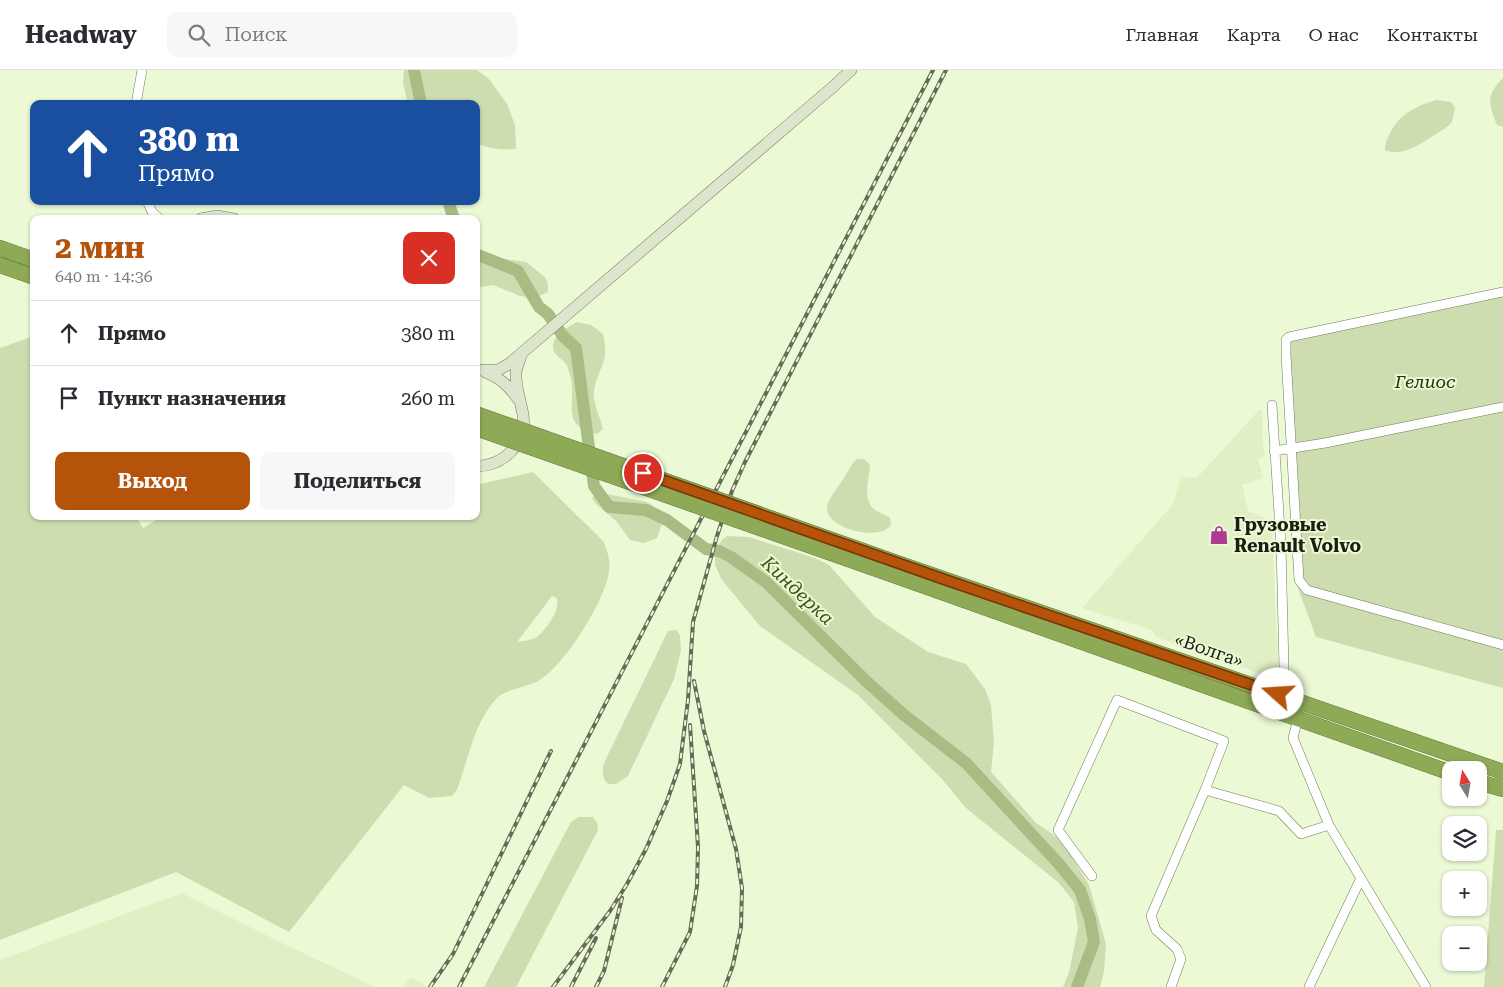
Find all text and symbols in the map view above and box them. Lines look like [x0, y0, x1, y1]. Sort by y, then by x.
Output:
search box [167, 12, 517, 57]
text: Headway [25, 21, 137, 49]
icon: search [185, 21, 213, 49]
text: Поиск [225, 23, 287, 46]
text: Главная [1126, 24, 1199, 45]
text: Карта [1227, 24, 1281, 45]
text: О нас [1309, 24, 1359, 45]
text: Контакты [1387, 24, 1478, 45]
text: 380 m [138, 119, 239, 160]
icon: ahead [55, 120, 120, 185]
text: Прямо [138, 161, 214, 186]
text: 2 мин [55, 230, 145, 265]
button: close [403, 232, 455, 284]
text: 640 m · 14:36 [55, 267, 153, 286]
icon: ahead [55, 319, 83, 347]
text: Прямо [98, 322, 166, 345]
text: 380 m [401, 322, 455, 345]
park label: Гелиос [1394, 371, 1456, 392]
icon: arrive [55, 384, 83, 412]
text: Пункт назначения [98, 387, 286, 410]
text: 260 m [401, 387, 455, 410]
button: Выход [55, 452, 250, 510]
button: Поделиться [260, 452, 455, 510]
pin [622, 452, 664, 494]
icon: arrive [629, 459, 657, 487]
place label: Грузовые Renault Volvo [1234, 514, 1361, 556]
shop icon: Грузовые Renault Volvo [1208, 524, 1230, 546]
water label: Киндерка [756, 550, 839, 630]
street label: «Волга» [1172, 628, 1246, 671]
position arrow [1251, 667, 1303, 719]
north arrow [1442, 761, 1488, 806]
map controls [1442, 761, 1487, 971]
button: layers [1442, 816, 1487, 861]
button: + [1442, 871, 1487, 916]
button: − [1442, 926, 1487, 971]

